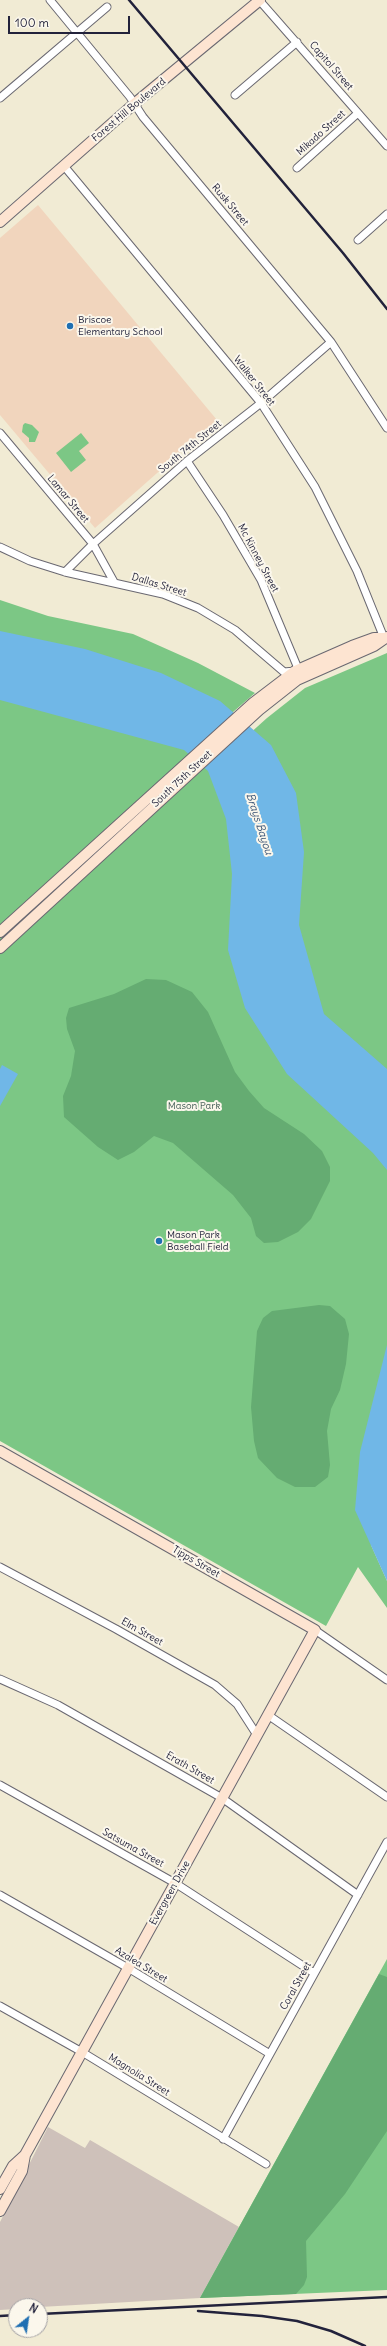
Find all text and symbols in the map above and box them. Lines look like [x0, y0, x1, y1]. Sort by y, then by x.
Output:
scale bar [10, 8, 132, 34]
text: 100 m [15, 15, 49, 30]
street label: Capitol Street [307, 39, 355, 93]
street label: Forest Hill Boulevard [90, 76, 168, 144]
street label: Mikado Street [294, 108, 348, 158]
street label: Rusk Street [209, 182, 251, 228]
place label: Briscoe Elementary School [78, 314, 162, 338]
marker: Briscoe Elementary School [65, 321, 75, 331]
street label: Walker Street [231, 354, 277, 408]
street label: South 74th Street [156, 418, 224, 476]
street label: Lamar Street [45, 473, 91, 525]
street label: Mc Kinney Street [235, 522, 281, 594]
street label: Dallas Street [130, 571, 188, 599]
street label: South 75th Street [150, 748, 214, 810]
water label: Brays Bayou [243, 792, 275, 856]
park label: Mason Park [168, 1100, 220, 1112]
place label: Mason Park Baseball Field [167, 1229, 229, 1252]
marker: Mason Park Baseball Field [154, 1236, 164, 1246]
street label: Tipps Street [170, 1544, 222, 1580]
street label: Elm Street [119, 1616, 165, 1648]
street label: Erath Street [164, 1749, 216, 1787]
street label: Satsuma Street [100, 1826, 166, 1870]
street label: Evergreen Drive [147, 1859, 193, 1927]
street label: Azalea Street [113, 1945, 169, 1985]
street label: Coral Street [278, 1960, 314, 2012]
street label: Magnolia Street [106, 2051, 172, 2099]
north arrow [8, 2298, 48, 2338]
text: N [27, 2301, 40, 2316]

